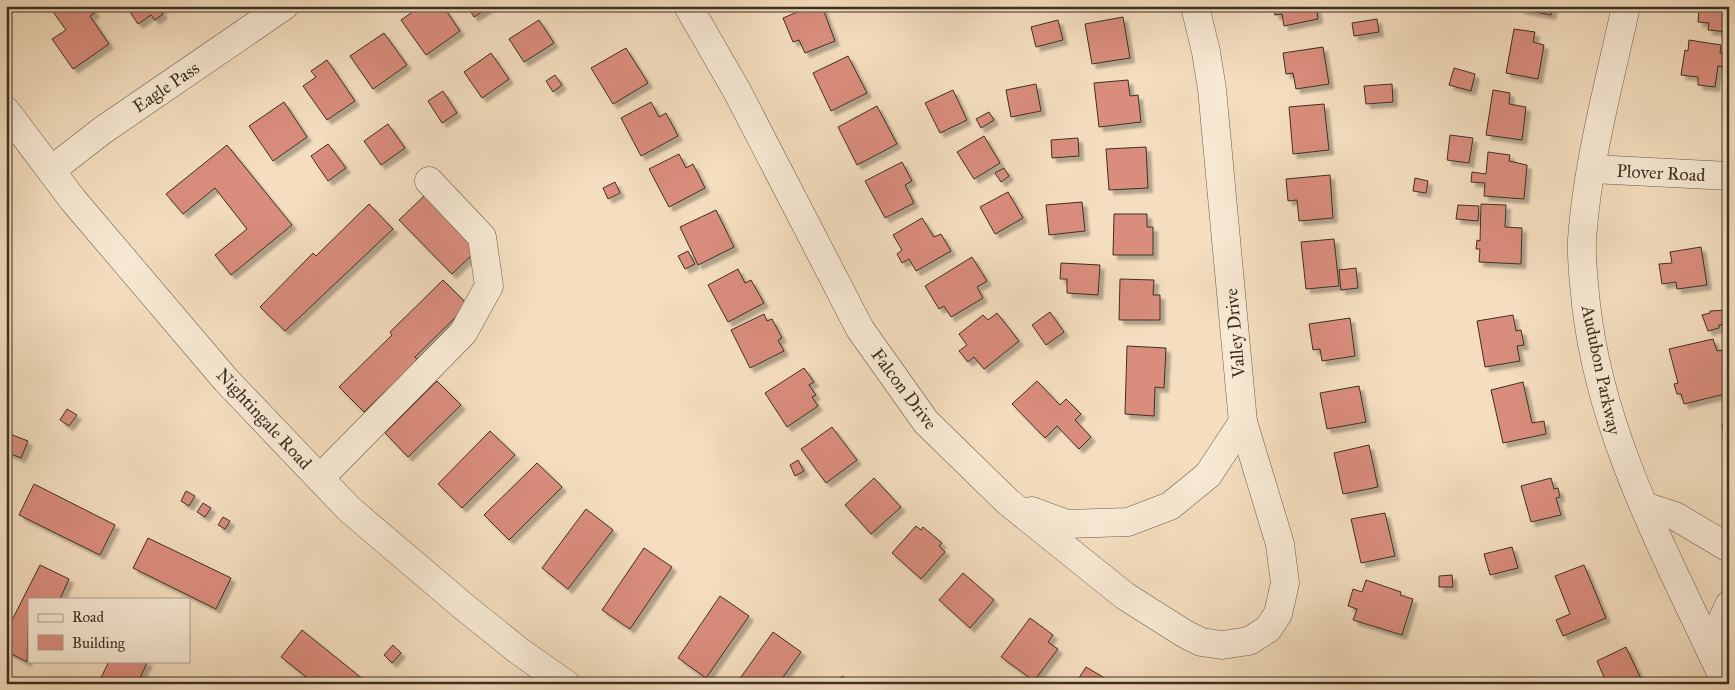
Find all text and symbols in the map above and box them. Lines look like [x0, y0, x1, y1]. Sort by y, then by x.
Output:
street label: Eagle Pass [128, 57, 204, 118]
street label: Plover Road [1616, 160, 1706, 186]
street label: Valley Drive [1220, 287, 1250, 380]
street label: Audubon Parkway [1576, 302, 1626, 437]
street label: Falcon Drive [866, 344, 942, 434]
street label: Nightingale Road [211, 364, 316, 475]
legend [28, 598, 190, 662]
text: Road [72, 608, 104, 626]
text: Building [72, 634, 126, 652]

